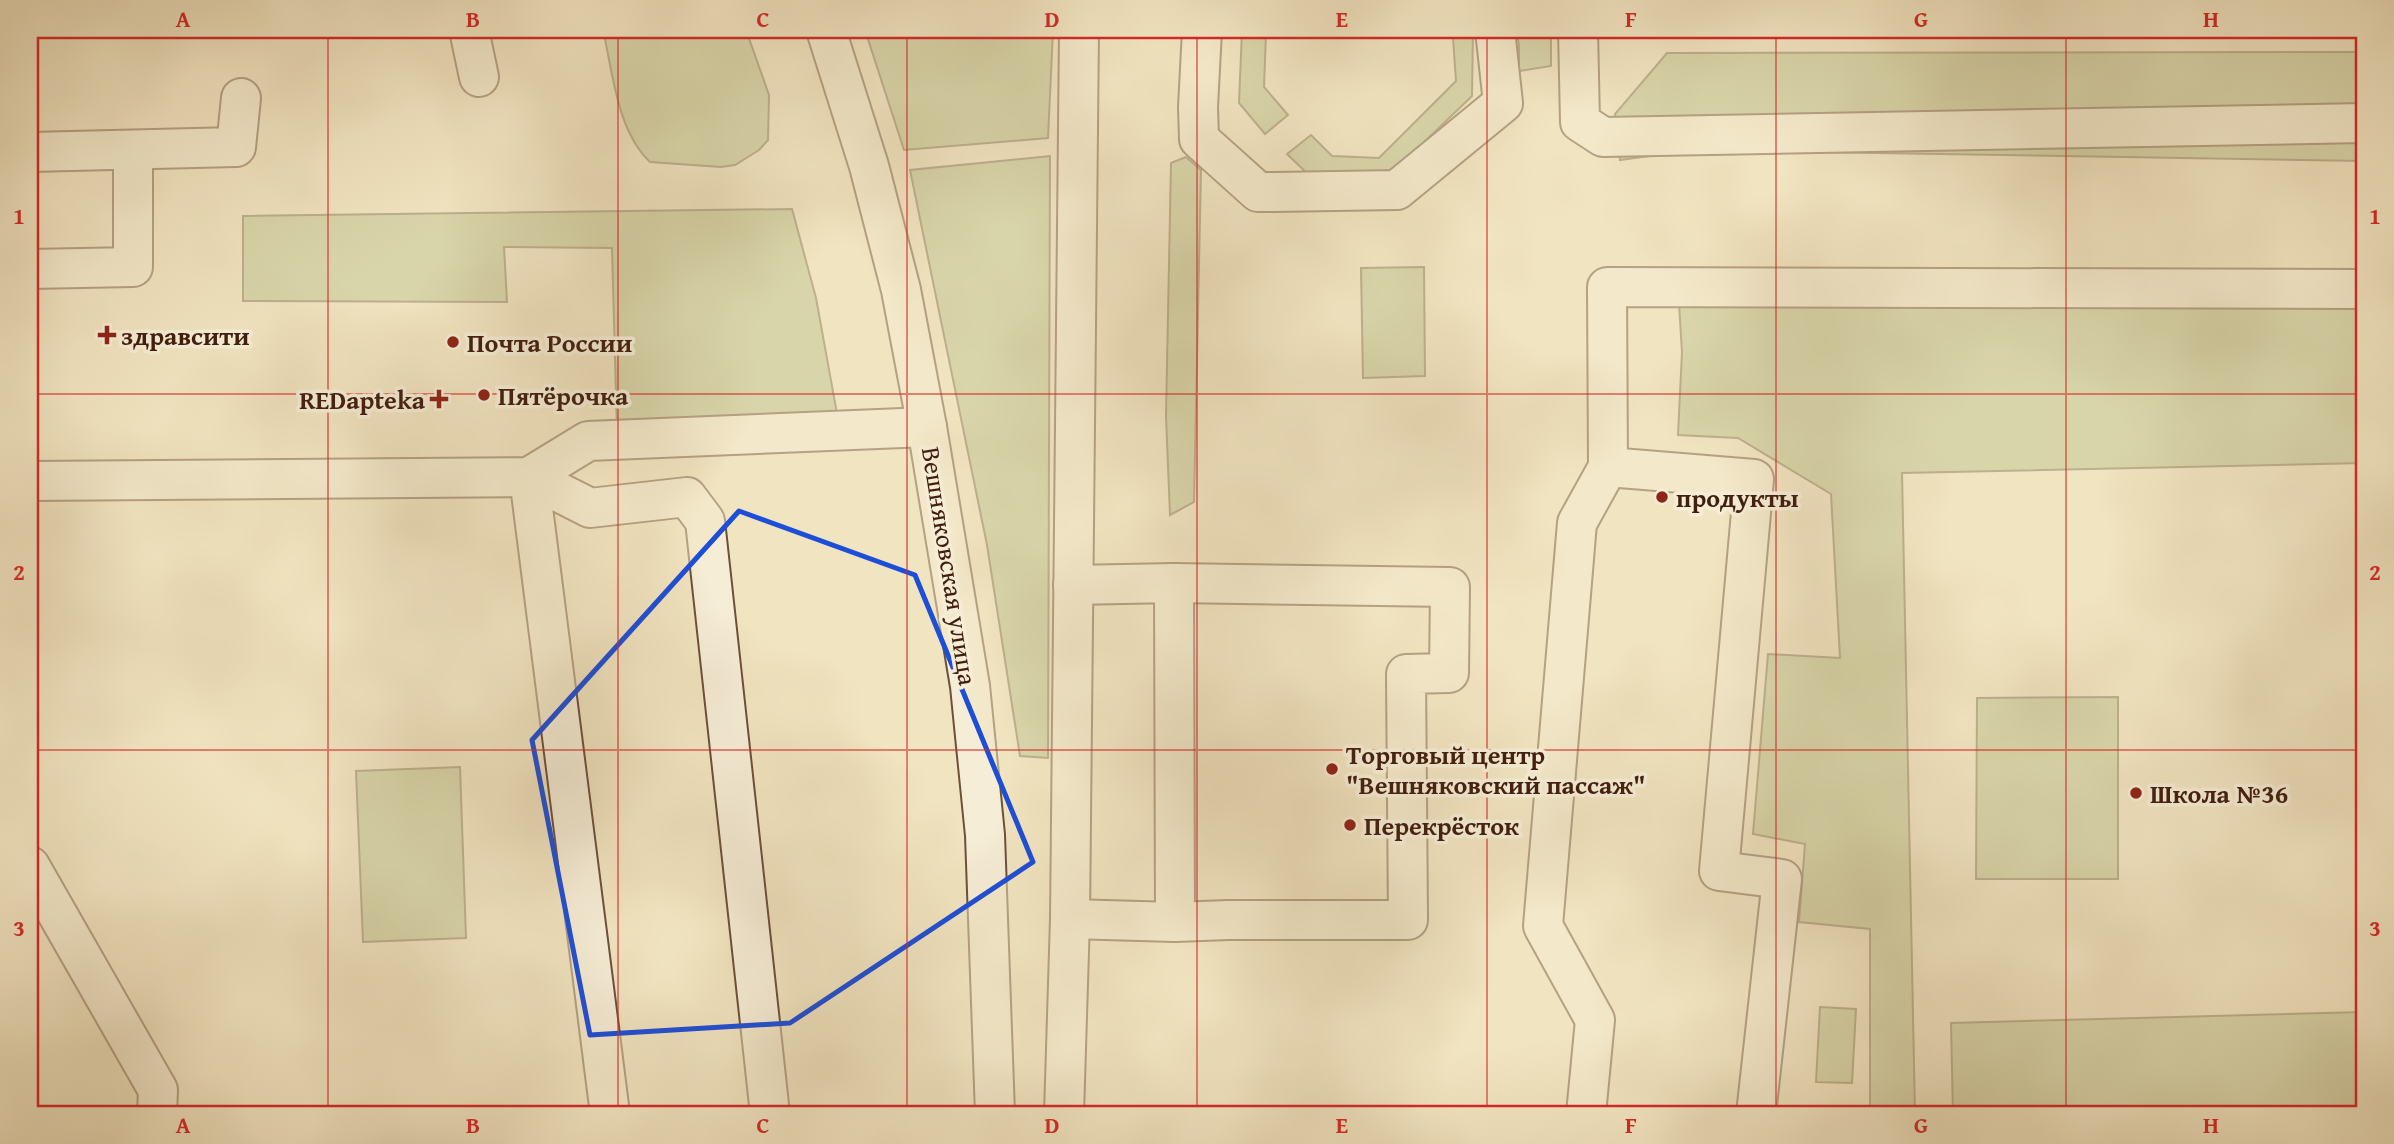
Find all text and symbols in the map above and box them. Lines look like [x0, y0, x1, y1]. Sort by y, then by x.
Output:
text: A [176, 2, 191, 35]
text: B [466, 2, 480, 35]
text: C [756, 2, 770, 35]
text: D [1045, 2, 1060, 35]
text: E [1336, 2, 1348, 35]
text: F [1625, 2, 1637, 35]
text: G [1914, 2, 1928, 35]
text: H [2203, 2, 2219, 35]
text: 1 [13, 199, 25, 232]
text: 1 [2369, 199, 2381, 232]
place label: здравсити [121, 316, 250, 355]
place label: Почта России [467, 323, 632, 362]
marker: здравсити [99, 327, 115, 343]
marker: Почта России [445, 334, 461, 350]
place label: Пятёрочка [498, 376, 629, 415]
place label: REDapteka [299, 380, 426, 419]
marker: Пятёрочка [476, 387, 492, 403]
marker: REDapteka [431, 391, 447, 407]
street label: Вешняковская улица [912, 444, 988, 689]
place label: продукты [1676, 478, 1799, 517]
marker: продукты [1654, 489, 1670, 505]
text: 2 [13, 555, 25, 588]
text: 2 [2369, 555, 2381, 588]
place label: Торговый центр "Вешняковский пассаж" [1346, 735, 1645, 804]
marker: Торговый центр "Вешняковский пассаж" [1324, 761, 1340, 777]
place label: Школа №36 [2150, 774, 2288, 813]
marker: Школа №36 [2128, 785, 2144, 801]
place label: Перекрёсток [1364, 806, 1519, 845]
marker: Перекрёсток [1342, 817, 1358, 833]
text: 3 [13, 911, 25, 944]
text: 3 [2369, 911, 2381, 944]
text: A [176, 1108, 191, 1141]
text: B [466, 1108, 480, 1141]
text: C [756, 1108, 770, 1141]
text: D [1045, 1108, 1060, 1141]
text: E [1336, 1108, 1348, 1141]
text: F [1625, 1108, 1637, 1141]
text: G [1914, 1108, 1928, 1141]
text: H [2203, 1108, 2219, 1141]

